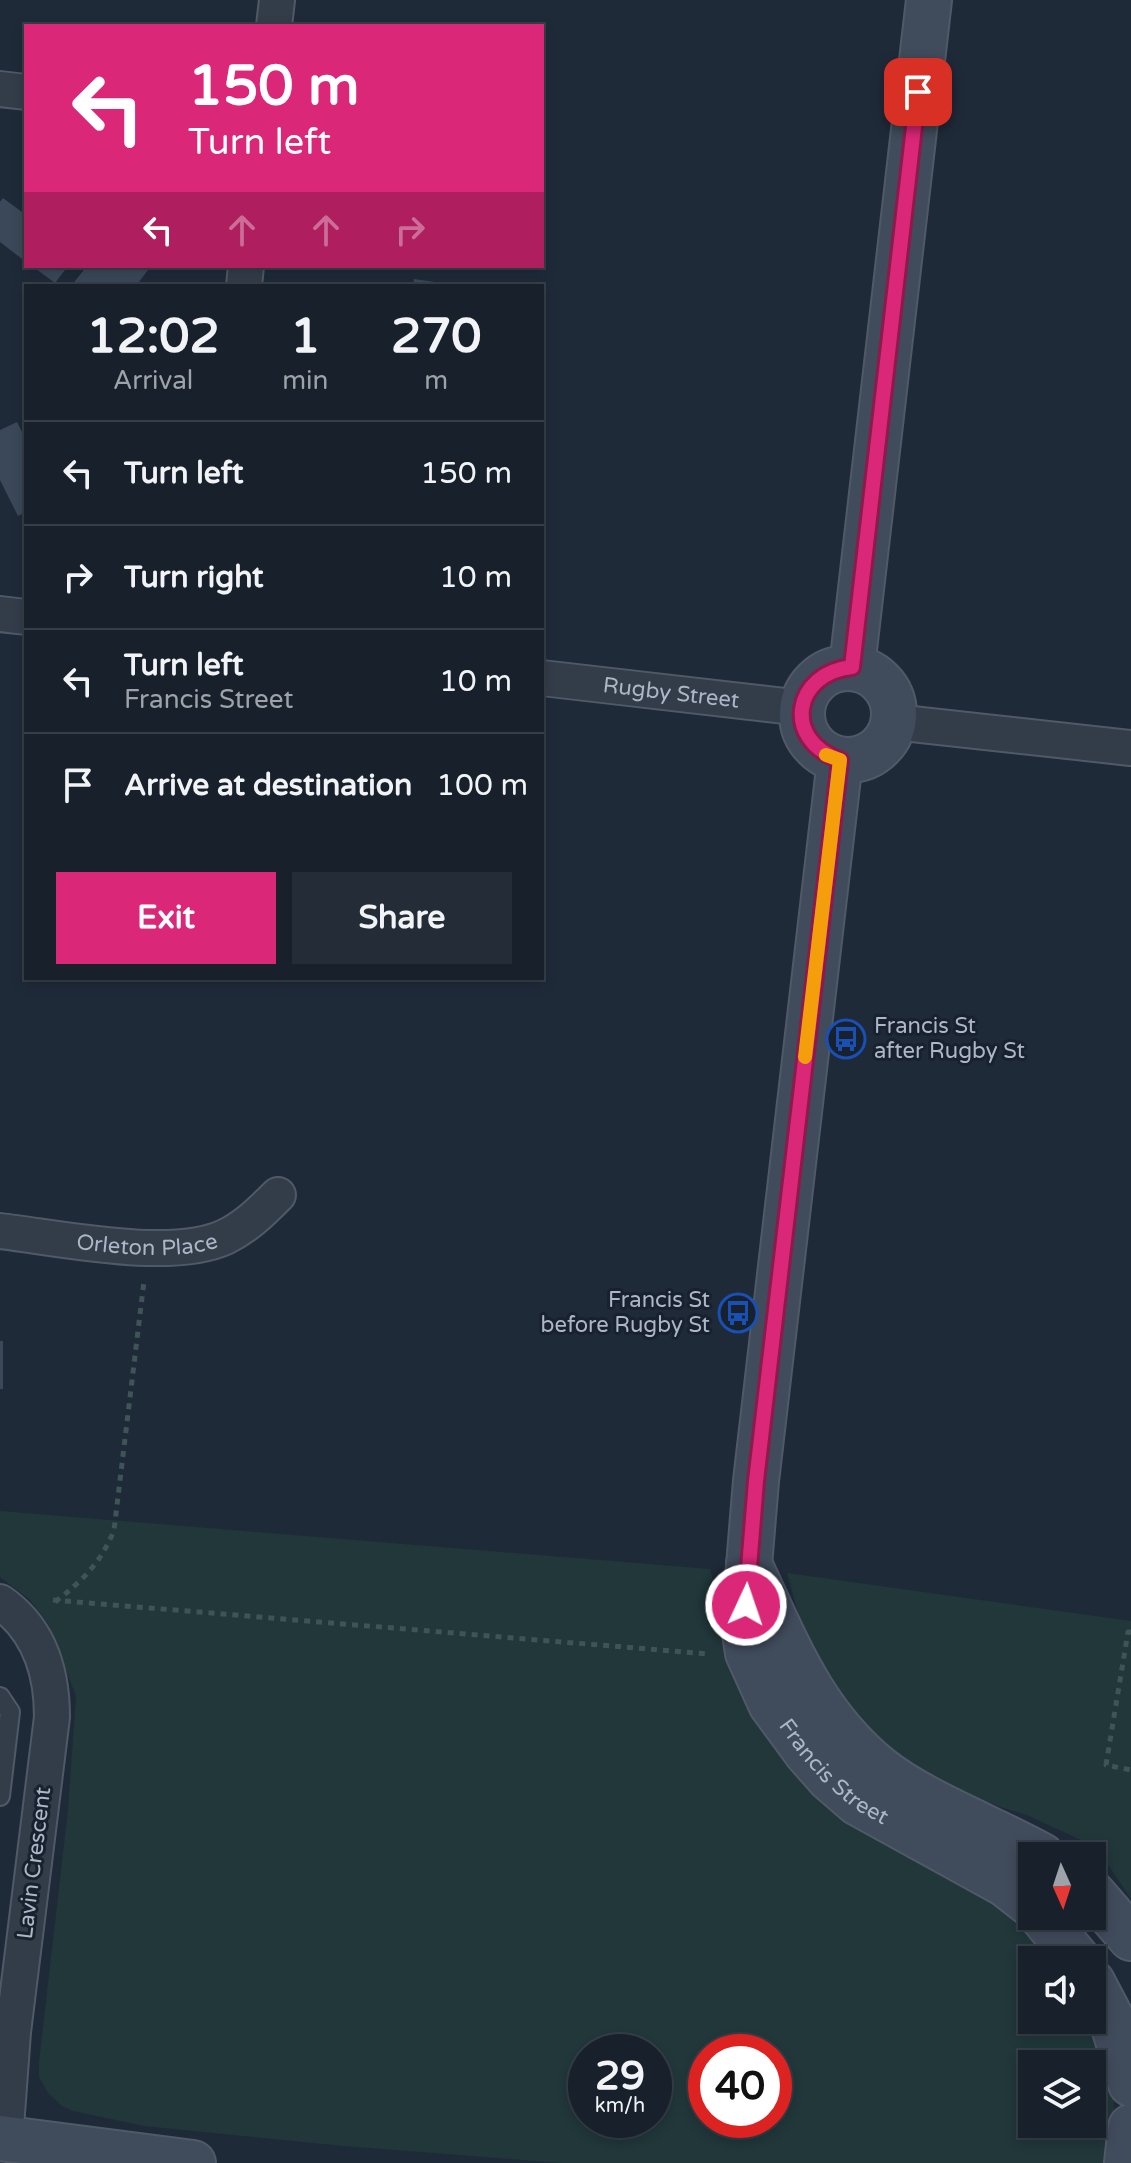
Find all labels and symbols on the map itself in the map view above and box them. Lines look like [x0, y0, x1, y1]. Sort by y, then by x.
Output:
pin [884, 58, 952, 126]
street label: Rugby Street [602, 672, 741, 714]
place label: Francis St after Rugby St [874, 1013, 1025, 1064]
bus stop icon: Francis St after Rugby St [825, 1018, 867, 1060]
street label: Orleton Place [75, 1228, 221, 1261]
place label: Francis St before Rugby St [541, 1287, 710, 1338]
bus stop icon: Francis St before Rugby St [717, 1292, 759, 1334]
position arrow [704, 1563, 788, 1647]
street label: Francis Street [773, 1714, 893, 1830]
street label: Lavin Crescent [12, 1786, 56, 1940]
north arrow [1018, 1842, 1106, 1930]
speed limit sign: 40 [688, 2034, 792, 2138]

